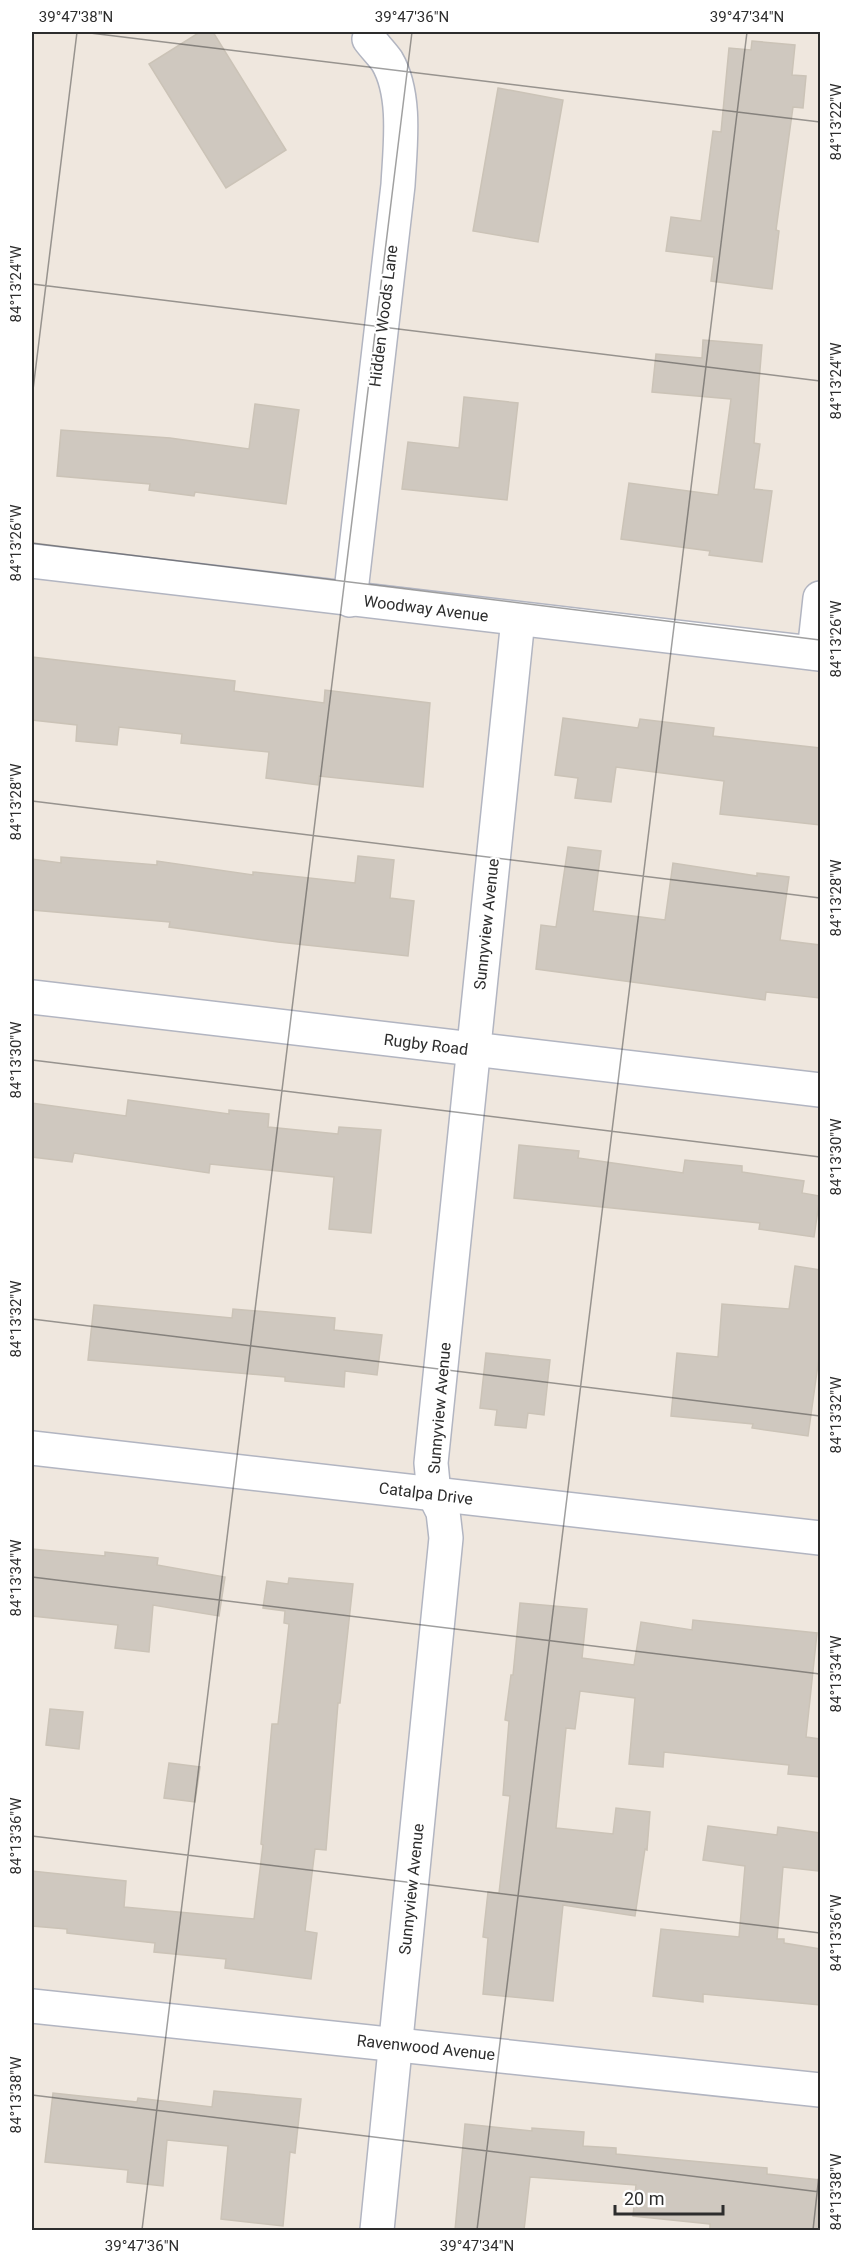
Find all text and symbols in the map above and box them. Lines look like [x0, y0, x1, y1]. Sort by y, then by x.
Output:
text: 39°47'38"N [39, 8, 113, 26]
text: 39°47'36"N [375, 8, 449, 26]
text: 39°47'34"N [710, 8, 784, 26]
text: 84°13'22"W [827, 84, 845, 160]
street label: Hidden Woods Lane [365, 244, 402, 388]
text: 84°13'24"W [7, 246, 25, 322]
text: 84°13'24"W [827, 343, 845, 419]
text: 84°13'26"W [7, 505, 25, 581]
street label: Woodway Avenue [362, 591, 489, 626]
text: 84°13'26"W [827, 601, 845, 677]
text: 84°13'28"W [7, 764, 25, 840]
street label: Sunnyview Avenue [470, 857, 503, 991]
text: 84°13'28"W [827, 860, 845, 936]
text: 84°13'30"W [7, 1022, 25, 1098]
street label: Rugby Road [383, 1030, 469, 1059]
text: 84°13'30"W [827, 1119, 845, 1195]
text: 84°13'32"W [7, 1281, 25, 1357]
street label: Sunnyview Avenue [424, 1341, 455, 1475]
text: 84°13'32"W [827, 1377, 845, 1453]
street label: Catalpa Drive [378, 1478, 474, 1509]
text: 84°13'34"W [7, 1540, 25, 1616]
text: 84°13'34"W [827, 1636, 845, 1712]
text: 84°13'36"W [7, 1798, 25, 1874]
street label: Sunnyview Avenue [395, 1822, 428, 1956]
text: 84°13'36"W [827, 1895, 845, 1971]
street label: Ravenwood Avenue [356, 2031, 496, 2064]
text: 84°13'38"W [7, 2057, 25, 2133]
text: 84°13'38"W [827, 2154, 845, 2230]
scale bar [615, 2178, 723, 2216]
text: 20 m [624, 2188, 664, 2209]
text: 39°47'36"N [105, 2237, 179, 2255]
text: 39°47'34"N [440, 2237, 514, 2255]

